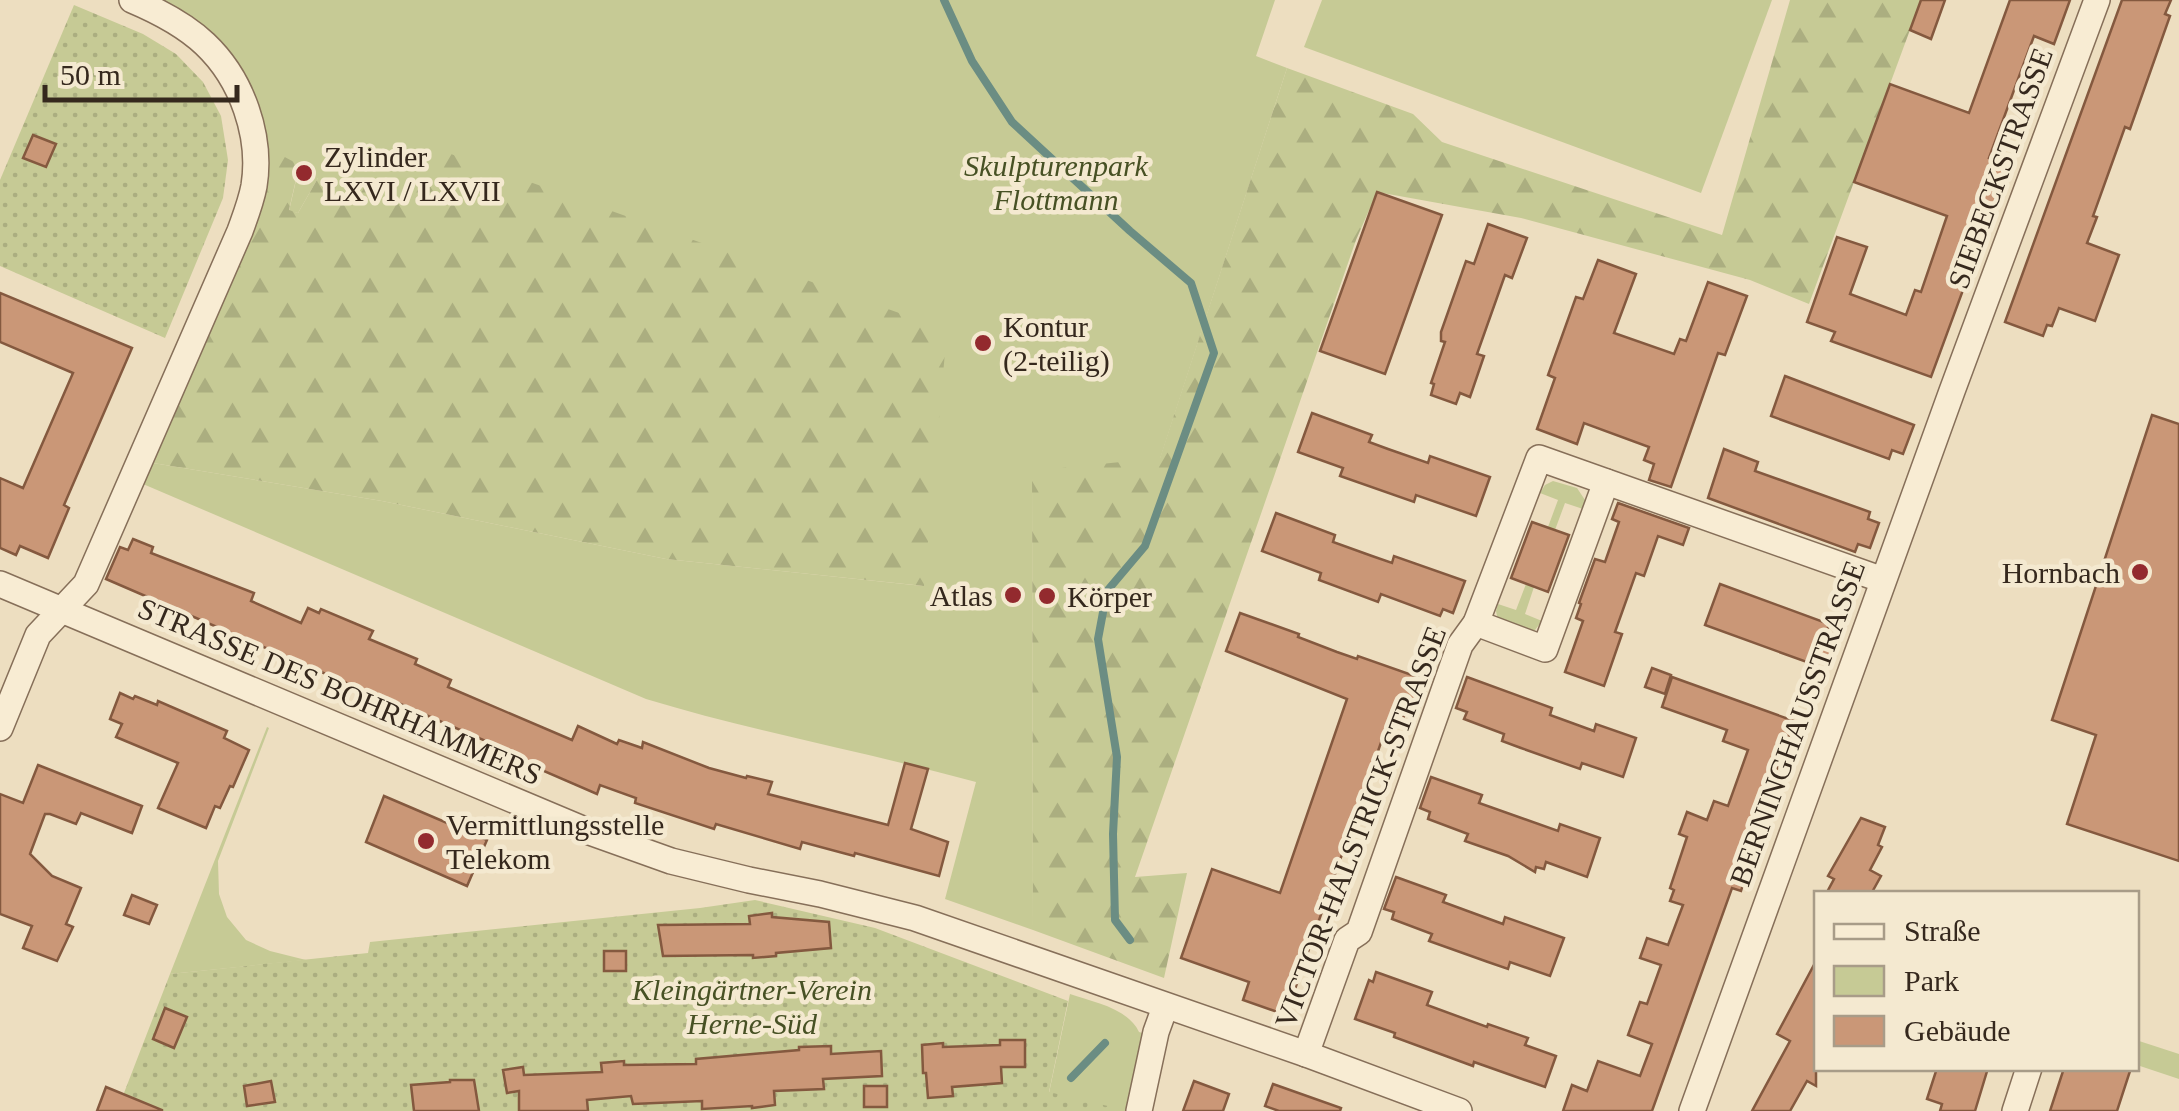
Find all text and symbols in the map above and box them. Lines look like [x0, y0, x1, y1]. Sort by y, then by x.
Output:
scale bar [45, 40, 238, 102]
street label: SIEBECKSTRASSE [1941, 43, 2059, 293]
text: 50 m [60, 58, 121, 91]
place label: Zylinder LXVI / LXVII [324, 140, 501, 207]
park label: Skulpturenpark Flottmann [964, 149, 1149, 216]
marker: Zylinder LXVI / LXVII [293, 162, 315, 184]
place label: Kontur (2-teilig) [1003, 310, 1110, 378]
marker: Kontur (2-teilig) [972, 332, 994, 354]
street label: BERNINGHAUSSTRASSE [1723, 556, 1871, 890]
place label: Hornbach [2002, 556, 2120, 589]
marker: Hornbach [2129, 561, 2151, 583]
place label: Atlas [930, 579, 993, 612]
place label: Körper [1067, 580, 1152, 613]
marker: Atlas [1002, 584, 1024, 606]
marker: Körper [1036, 585, 1058, 607]
street label: STRASSE DES BOHRHAMMERS [133, 591, 547, 791]
street label: VICTOR-HALSTRICK-STRASSE [1268, 621, 1452, 1033]
place label: Vermittlungsstelle Telekom [446, 808, 664, 875]
marker: Vermittlungsstelle Telekom [415, 830, 437, 852]
legend [1814, 891, 2139, 1071]
text: Straße [1904, 914, 1981, 947]
text: Park [1904, 964, 1959, 997]
park label: Kleingärtner-Verein Herne-Süd [631, 973, 872, 1040]
text: Gebäude [1904, 1014, 2011, 1047]

